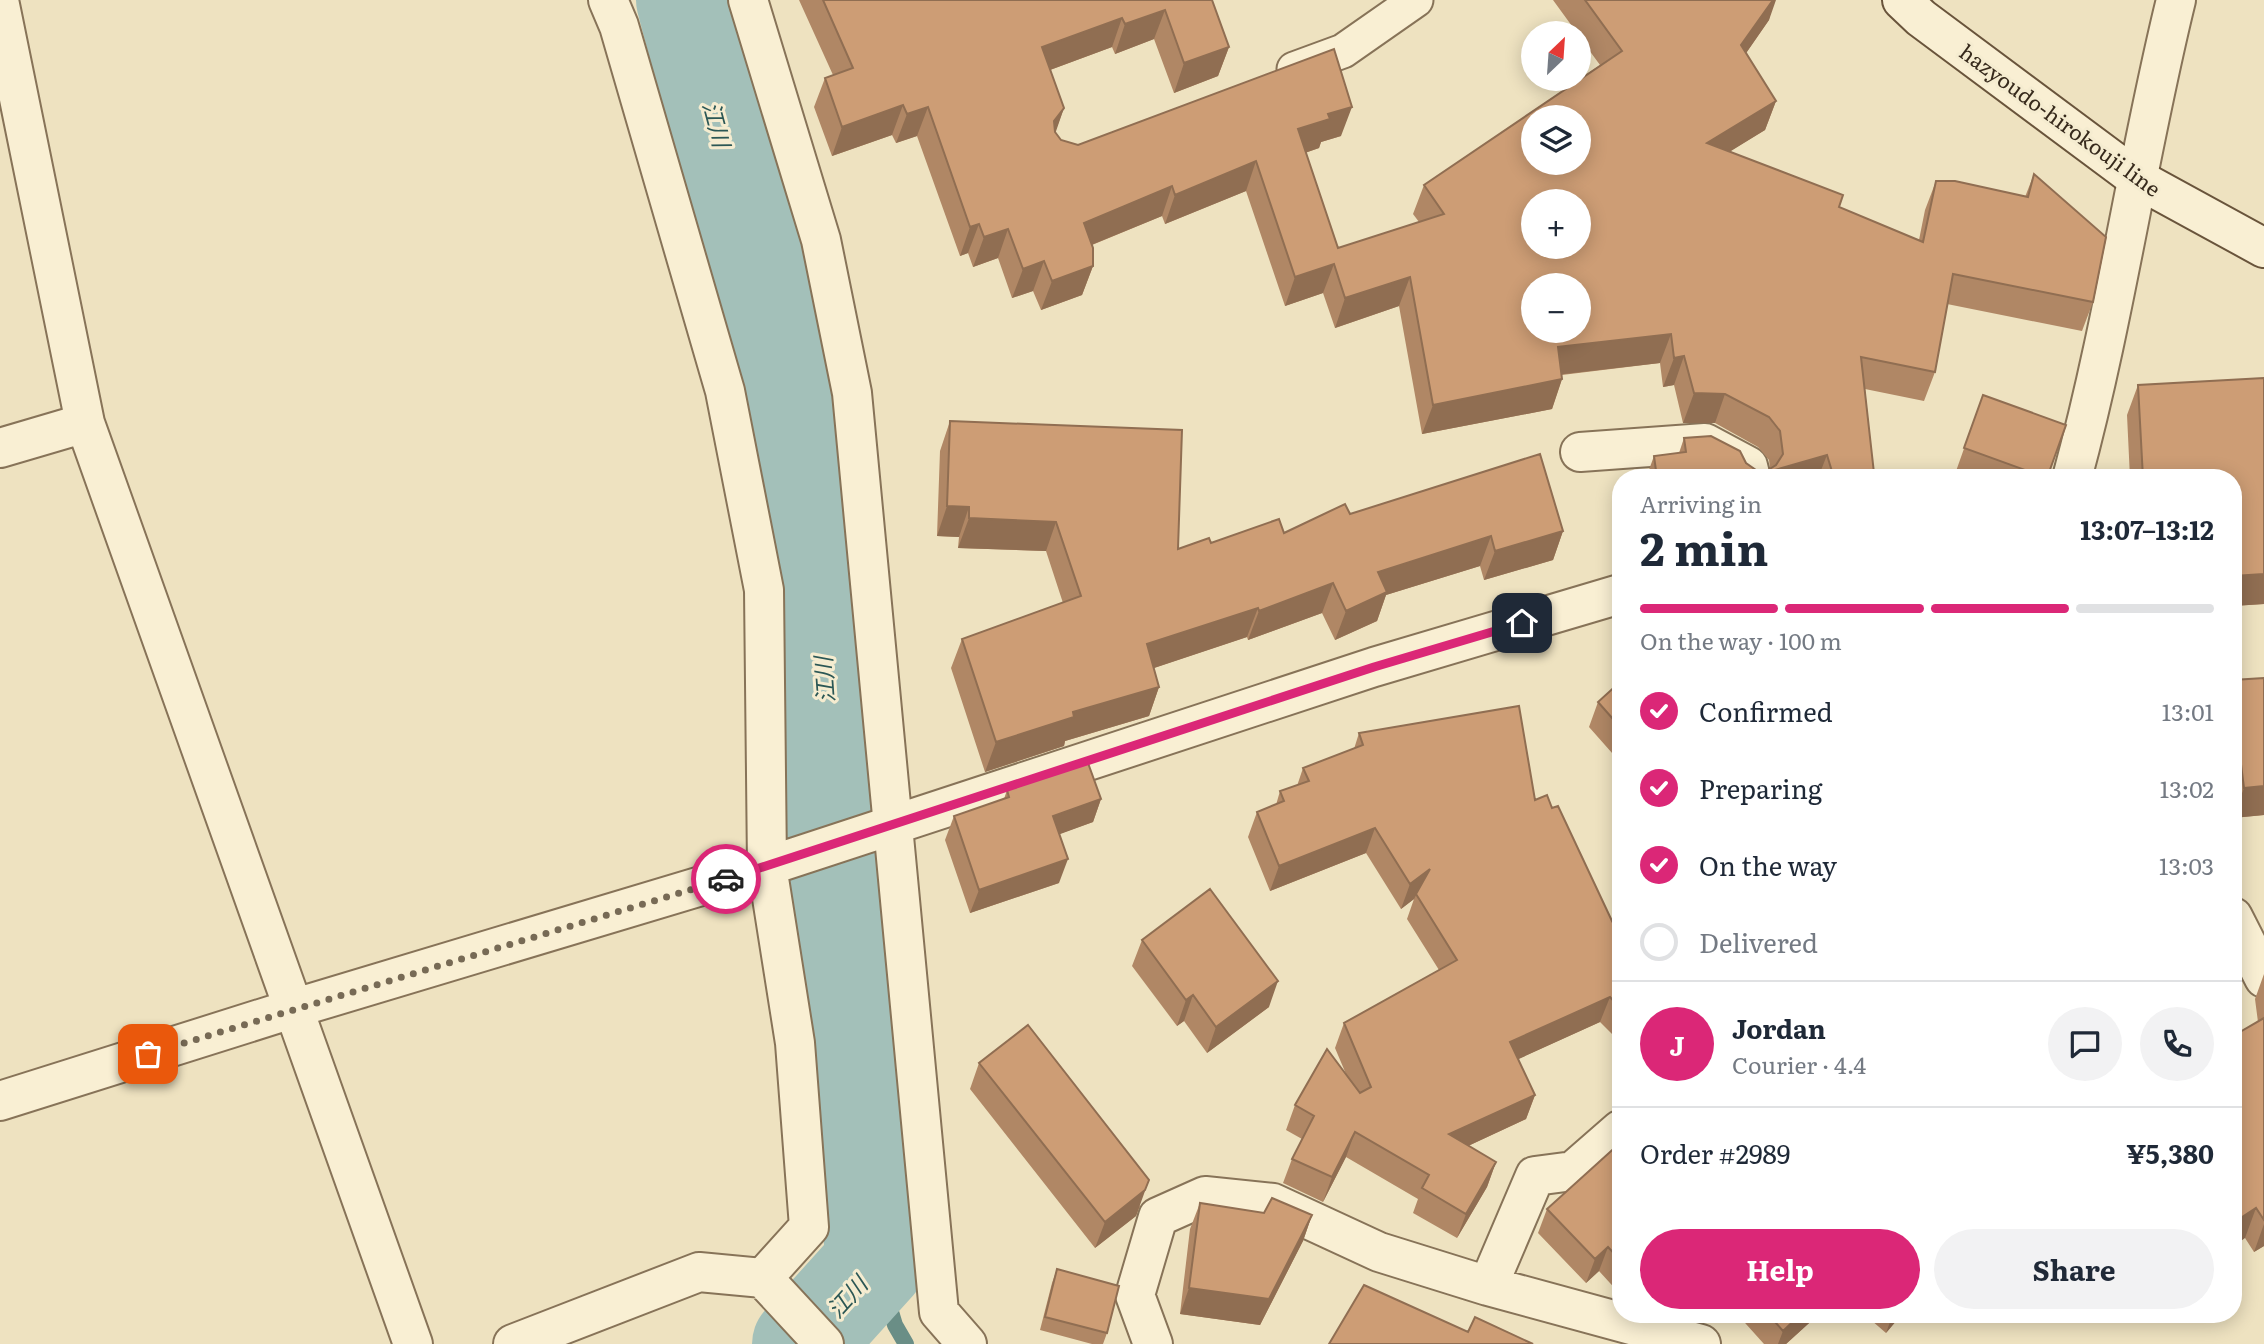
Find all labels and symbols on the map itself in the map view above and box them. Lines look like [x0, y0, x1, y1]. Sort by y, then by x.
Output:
north arrow [1521, 21, 1591, 91]
street label: hazyoudo-hirokouji line [1954, 35, 2168, 203]
water label: 江川 [696, 97, 741, 154]
pin [1492, 593, 1552, 653]
water label: 江川 [804, 653, 842, 704]
courier [691, 844, 761, 914]
pin [118, 1024, 178, 1084]
water label: 江川 [818, 1265, 876, 1324]

